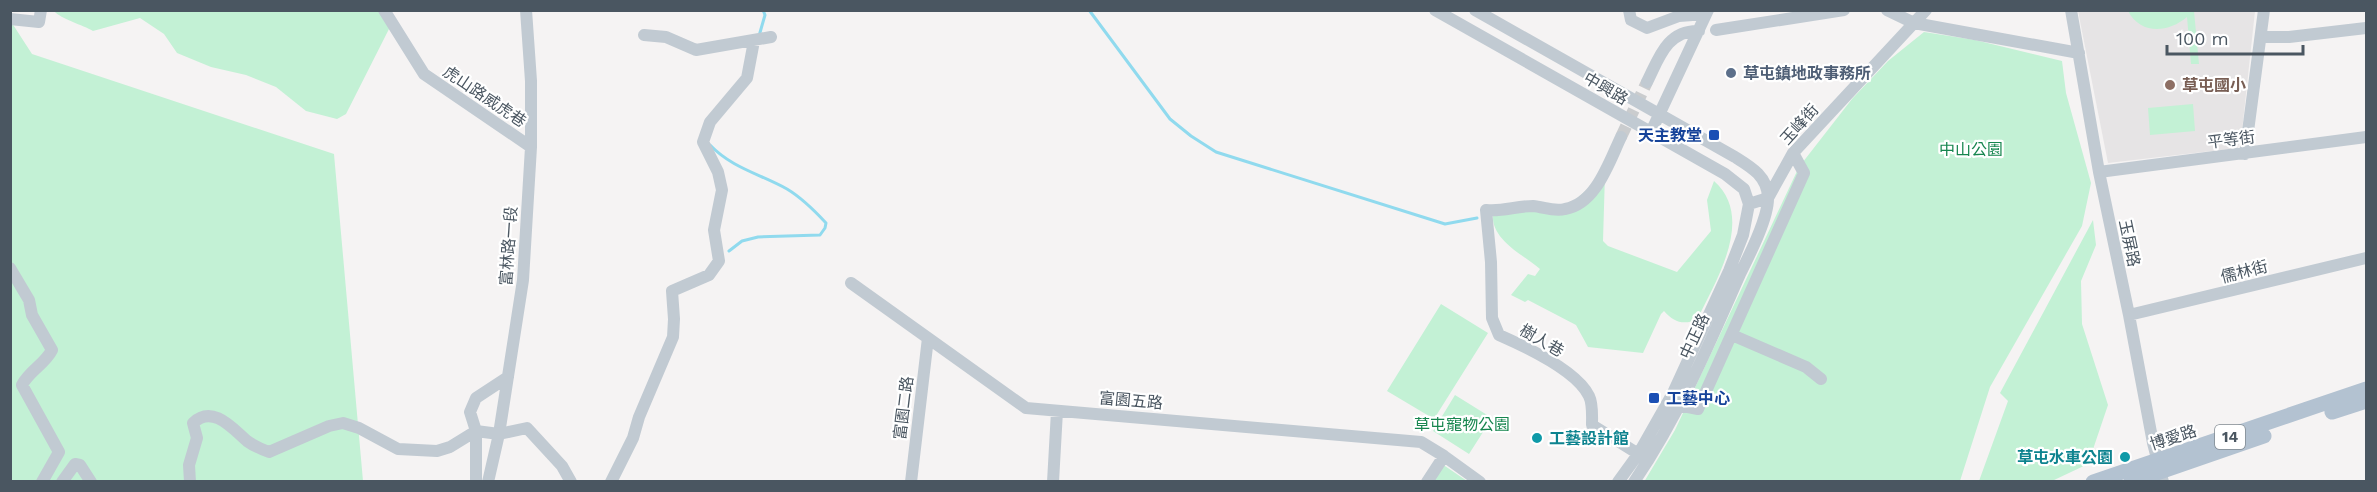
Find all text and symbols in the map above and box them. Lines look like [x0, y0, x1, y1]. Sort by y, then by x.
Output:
scale bar [2167, 18, 2304, 56]
text: 100 m [2176, 28, 2229, 49]
street label: 虎山路威虎巷 [440, 62, 530, 131]
place label: 草屯鎮地政事務所 [1743, 64, 1871, 83]
marker: 草屯鎮地政事務所 [1724, 66, 1738, 80]
street label: 中興路 [1580, 68, 1631, 109]
place label: 草屯國小 [2182, 76, 2246, 95]
marker: 草屯國小 [2163, 78, 2177, 92]
street label: 玉峰街 [1776, 100, 1822, 149]
place label: 天主教堂 [1638, 126, 1702, 145]
street label: 平等街 [2206, 127, 2256, 152]
marker: 天主教堂 [1707, 128, 1721, 142]
park label: 中山公園 [1939, 140, 2003, 159]
street label: 富林路一段 [496, 205, 521, 287]
street label: 玉屏路 [2115, 218, 2144, 269]
street label: 儒林街 [2219, 256, 2270, 287]
street label: 中正路 [1676, 310, 1713, 362]
street label: 樹人巷 [1516, 320, 1567, 361]
street label: 富園二路 [890, 375, 917, 441]
street label: 富園五路 [1098, 388, 1164, 413]
place label: 工藝中心 [1666, 389, 1730, 408]
marker: 工藝中心 [1647, 391, 1661, 405]
park label: 草屯寵物公園 [1414, 415, 1510, 434]
street label: 博愛路 [2147, 421, 2199, 454]
road number: 14 [2215, 425, 2245, 449]
place label: 工藝設計館 [1549, 429, 1629, 448]
marker: 工藝設計館 [1530, 431, 1544, 445]
place label: 草屯水車公園 [2017, 448, 2113, 467]
marker: 草屯水車公園 [2118, 450, 2132, 464]

